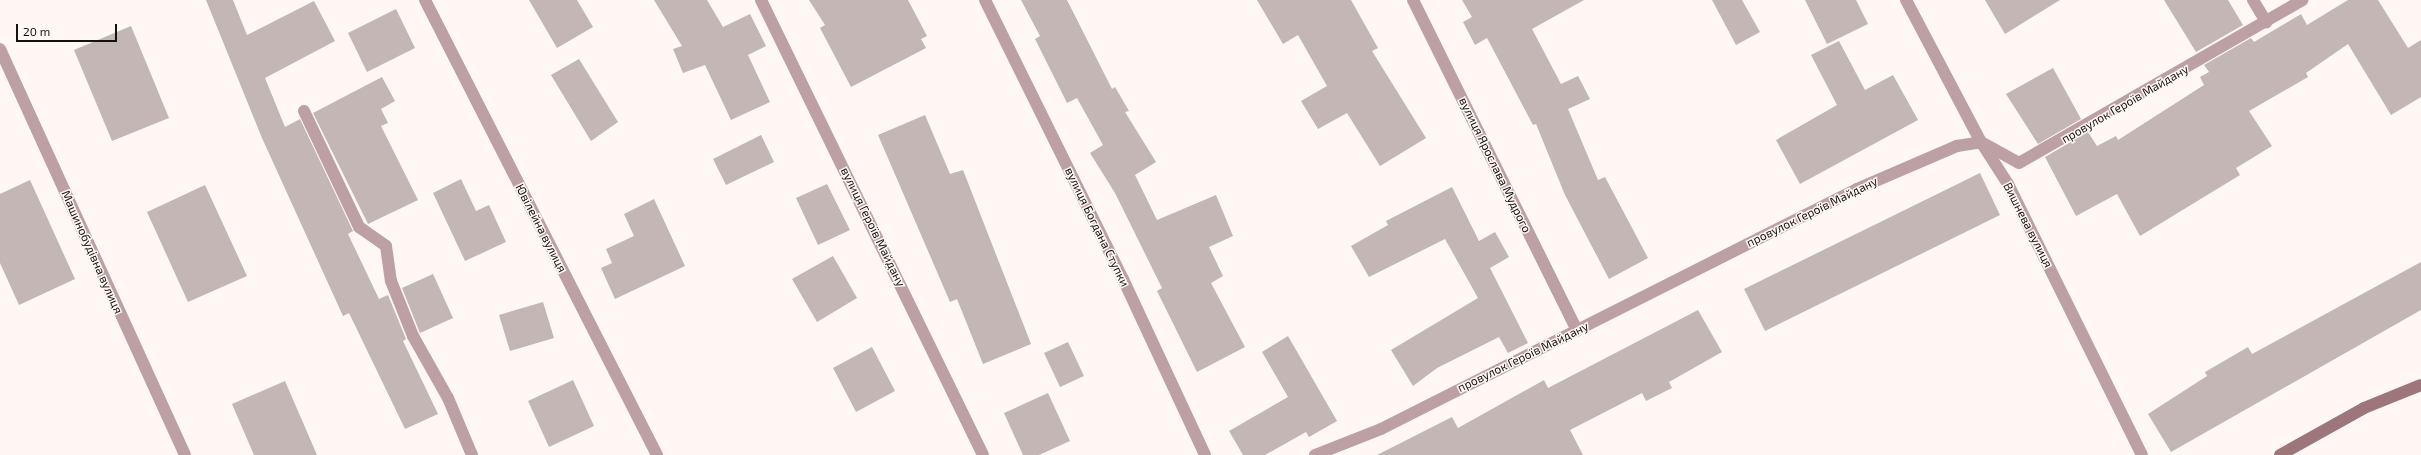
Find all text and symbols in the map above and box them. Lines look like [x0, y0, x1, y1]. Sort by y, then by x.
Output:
scale bar [18, 16, 119, 42]
text: 20 m [23, 24, 50, 38]
street label: провулок Героїв Майдану [2059, 62, 2191, 146]
street label: вулиця Ярослава Мудрого [1456, 95, 1534, 235]
street label: вулиця Героїв Майдану [838, 165, 908, 289]
street label: вулиця Богдана Ступки [1062, 165, 1132, 289]
street label: провулок Героїв Майдану [1744, 174, 1880, 250]
street label: Вишнева вулиця [2000, 180, 2056, 270]
street label: Ювілейна вулиця [512, 181, 570, 275]
street label: Машинобудівна вулиця [58, 188, 126, 316]
street label: провулок Героїв Майдану [1455, 319, 1591, 395]

